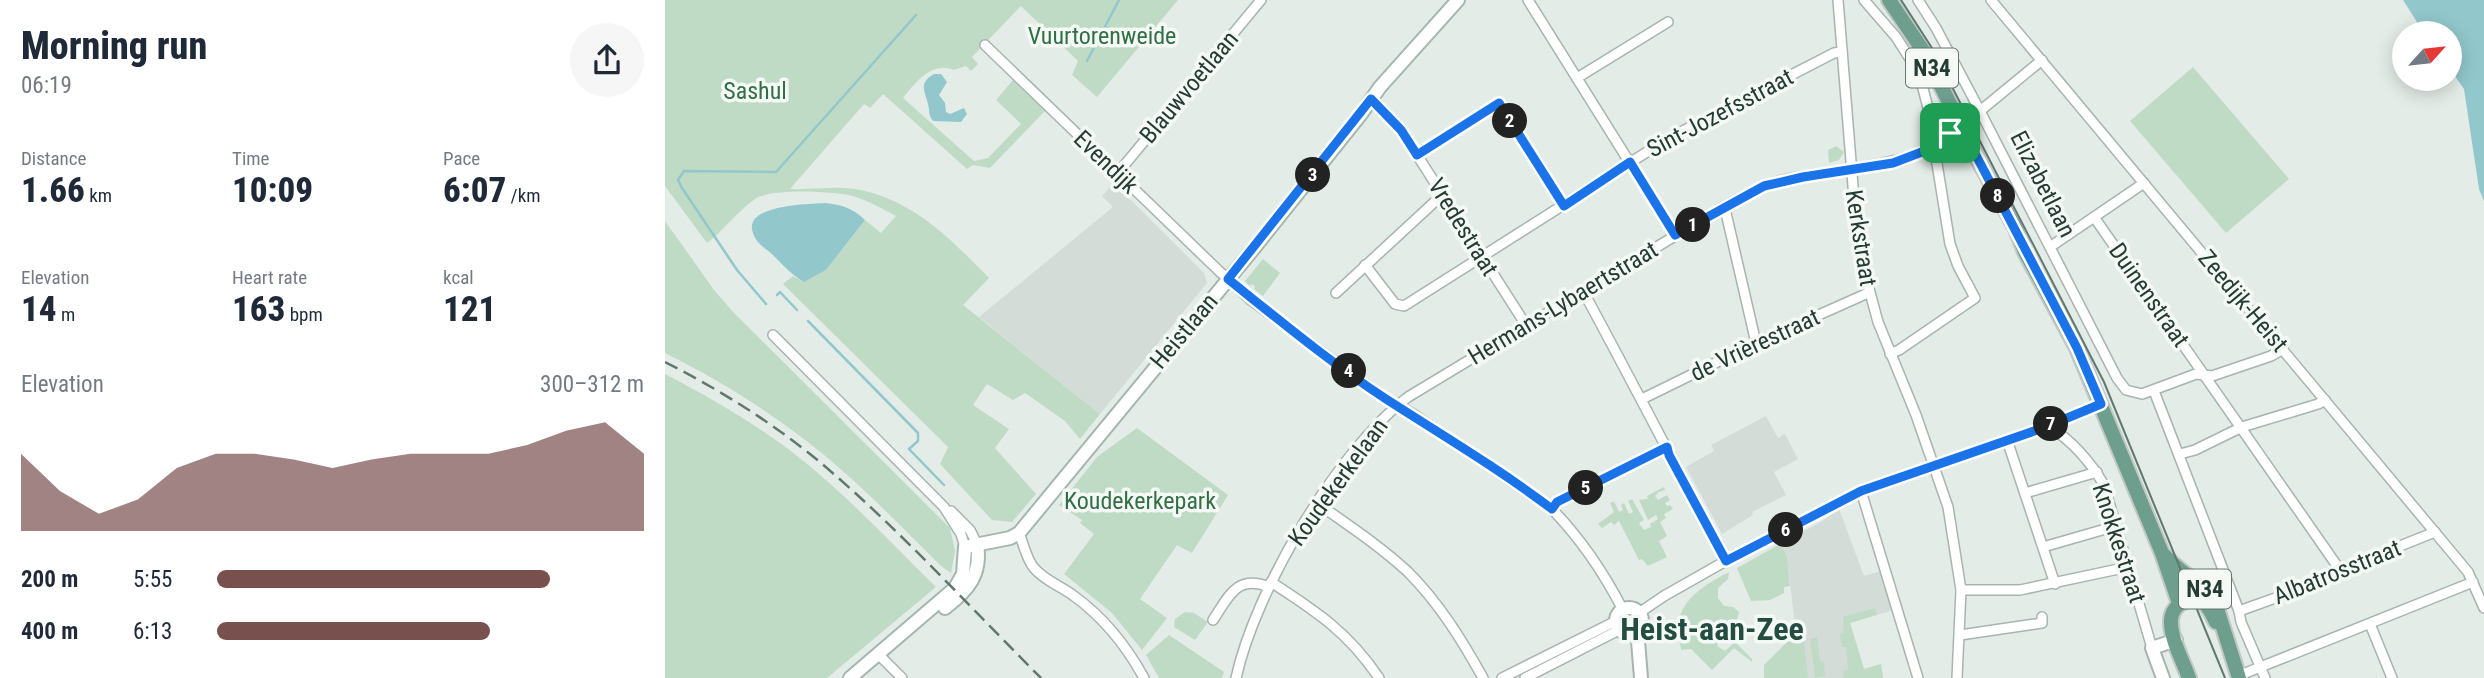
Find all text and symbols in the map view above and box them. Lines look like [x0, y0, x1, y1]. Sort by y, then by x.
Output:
north arrow [2392, 21, 2462, 91]
map controls [2392, 21, 2462, 91]
park label: Vuurtorenweide [1028, 22, 1176, 50]
button: share [570, 23, 644, 97]
text: Morning run [21, 24, 207, 68]
street label: Blauwvoetlaan [1134, 25, 1244, 149]
road number: N34 [1906, 48, 1958, 88]
street label: Sint-Jozefsstraat [1642, 63, 1798, 163]
text: 06:19 [21, 72, 72, 99]
park label: Sashul [723, 77, 787, 105]
pin [1920, 103, 1980, 163]
pin: 2 [1493, 104, 1527, 138]
text: 2 [1505, 109, 1514, 132]
icon: arrive [1931, 114, 1969, 152]
street label: Evendijk [1068, 125, 1144, 199]
street label: Elizabetlaan [2004, 126, 2082, 242]
text: Distance [21, 147, 86, 170]
text: Time [232, 147, 269, 170]
text: Pace [443, 147, 480, 170]
pin: 3 [1295, 158, 1331, 192]
text: 3 [1308, 163, 1317, 186]
text: 1.66 [21, 170, 85, 211]
text: 10:09 [232, 170, 313, 211]
text: 6:07 [443, 170, 506, 211]
street label: Vredestraat [1422, 173, 1504, 281]
pin: 8 [1981, 178, 2015, 214]
text: km [85, 184, 112, 207]
text: /km [506, 184, 541, 207]
text: 8 [1993, 184, 2002, 207]
street label: Kerkstraat [1840, 188, 1882, 288]
pin: 1 [1675, 208, 1711, 243]
text: 1 [1688, 213, 1697, 236]
street label: Hermans-Lybaertstraat [1463, 235, 1663, 371]
street label: Duinenstraat [2103, 238, 2195, 352]
street label: Zeedijk-Heist [2192, 244, 2294, 358]
text: Elevation [21, 266, 89, 289]
text: Heart rate [232, 266, 307, 289]
text: kcal [443, 266, 474, 289]
street label: Heistlaan [1144, 288, 1224, 374]
text: 14 [21, 289, 57, 330]
text: 163 [232, 289, 285, 330]
text: 121 [443, 289, 496, 330]
text: m [57, 303, 75, 326]
text: bpm [285, 303, 323, 326]
street label: de Vrièrestraat [1686, 303, 1824, 387]
pin: 4 [1331, 354, 1367, 388]
text: 4 [1344, 359, 1353, 382]
text: Elevation [21, 371, 104, 398]
text: 300–312 m [540, 371, 644, 398]
pin: 7 [2033, 406, 2069, 442]
text: 7 [2046, 412, 2055, 435]
street label: Koudekerkelaan [1282, 413, 1394, 551]
pin: 5 [1569, 470, 1604, 505]
text: 5 [1581, 476, 1590, 499]
street label: Knokkestraat [2087, 480, 2151, 606]
park label: Koudekerkepark [1064, 487, 1216, 515]
pin: 6 [1769, 512, 1803, 548]
text: 6 [1781, 518, 1790, 541]
street label: Albatrosstraat [2269, 534, 2405, 610]
text: 200 m [21, 566, 78, 593]
text: 5:55 [133, 566, 172, 593]
road number: N34 [2179, 569, 2231, 608]
district label: Heist-aan-Zee [1620, 610, 1804, 648]
text: 400 m [21, 618, 78, 645]
text: 6:13 [133, 618, 172, 645]

